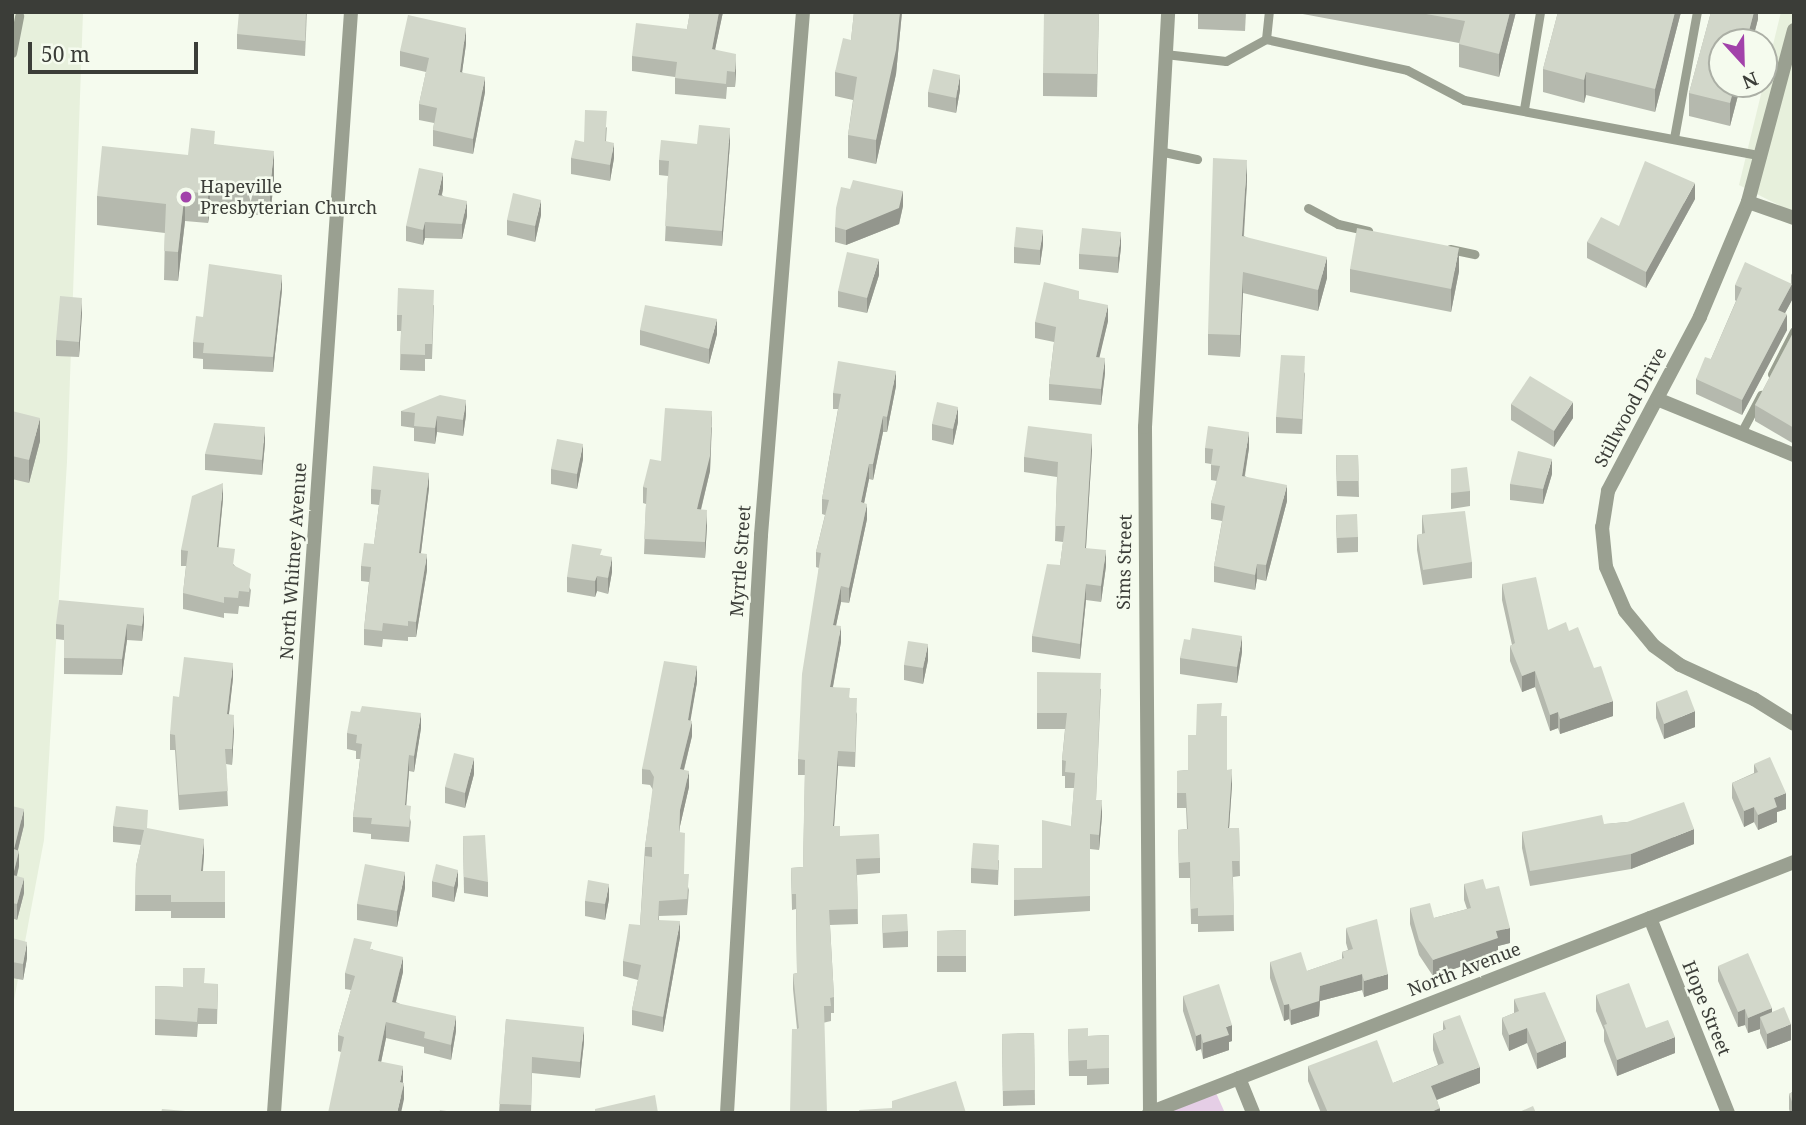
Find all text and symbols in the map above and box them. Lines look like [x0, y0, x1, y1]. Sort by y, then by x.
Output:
scale bar [32, 28, 201, 72]
north arrow [1708, 28, 1778, 98]
text: 50 m [41, 40, 90, 68]
text: N [1738, 66, 1762, 95]
place label: Hapeville Presbyterian Church [200, 176, 377, 218]
marker: Hapeville Presbyterian Church [178, 189, 194, 205]
street label: Stillwood Drive [1589, 343, 1671, 471]
street label: North Whitney Avenue [275, 462, 311, 660]
street label: Myrtle Street [725, 504, 755, 618]
street label: Sims Street [1112, 514, 1136, 610]
street label: North Avenue [1404, 938, 1524, 1000]
street label: Hope Street [1678, 957, 1736, 1059]

